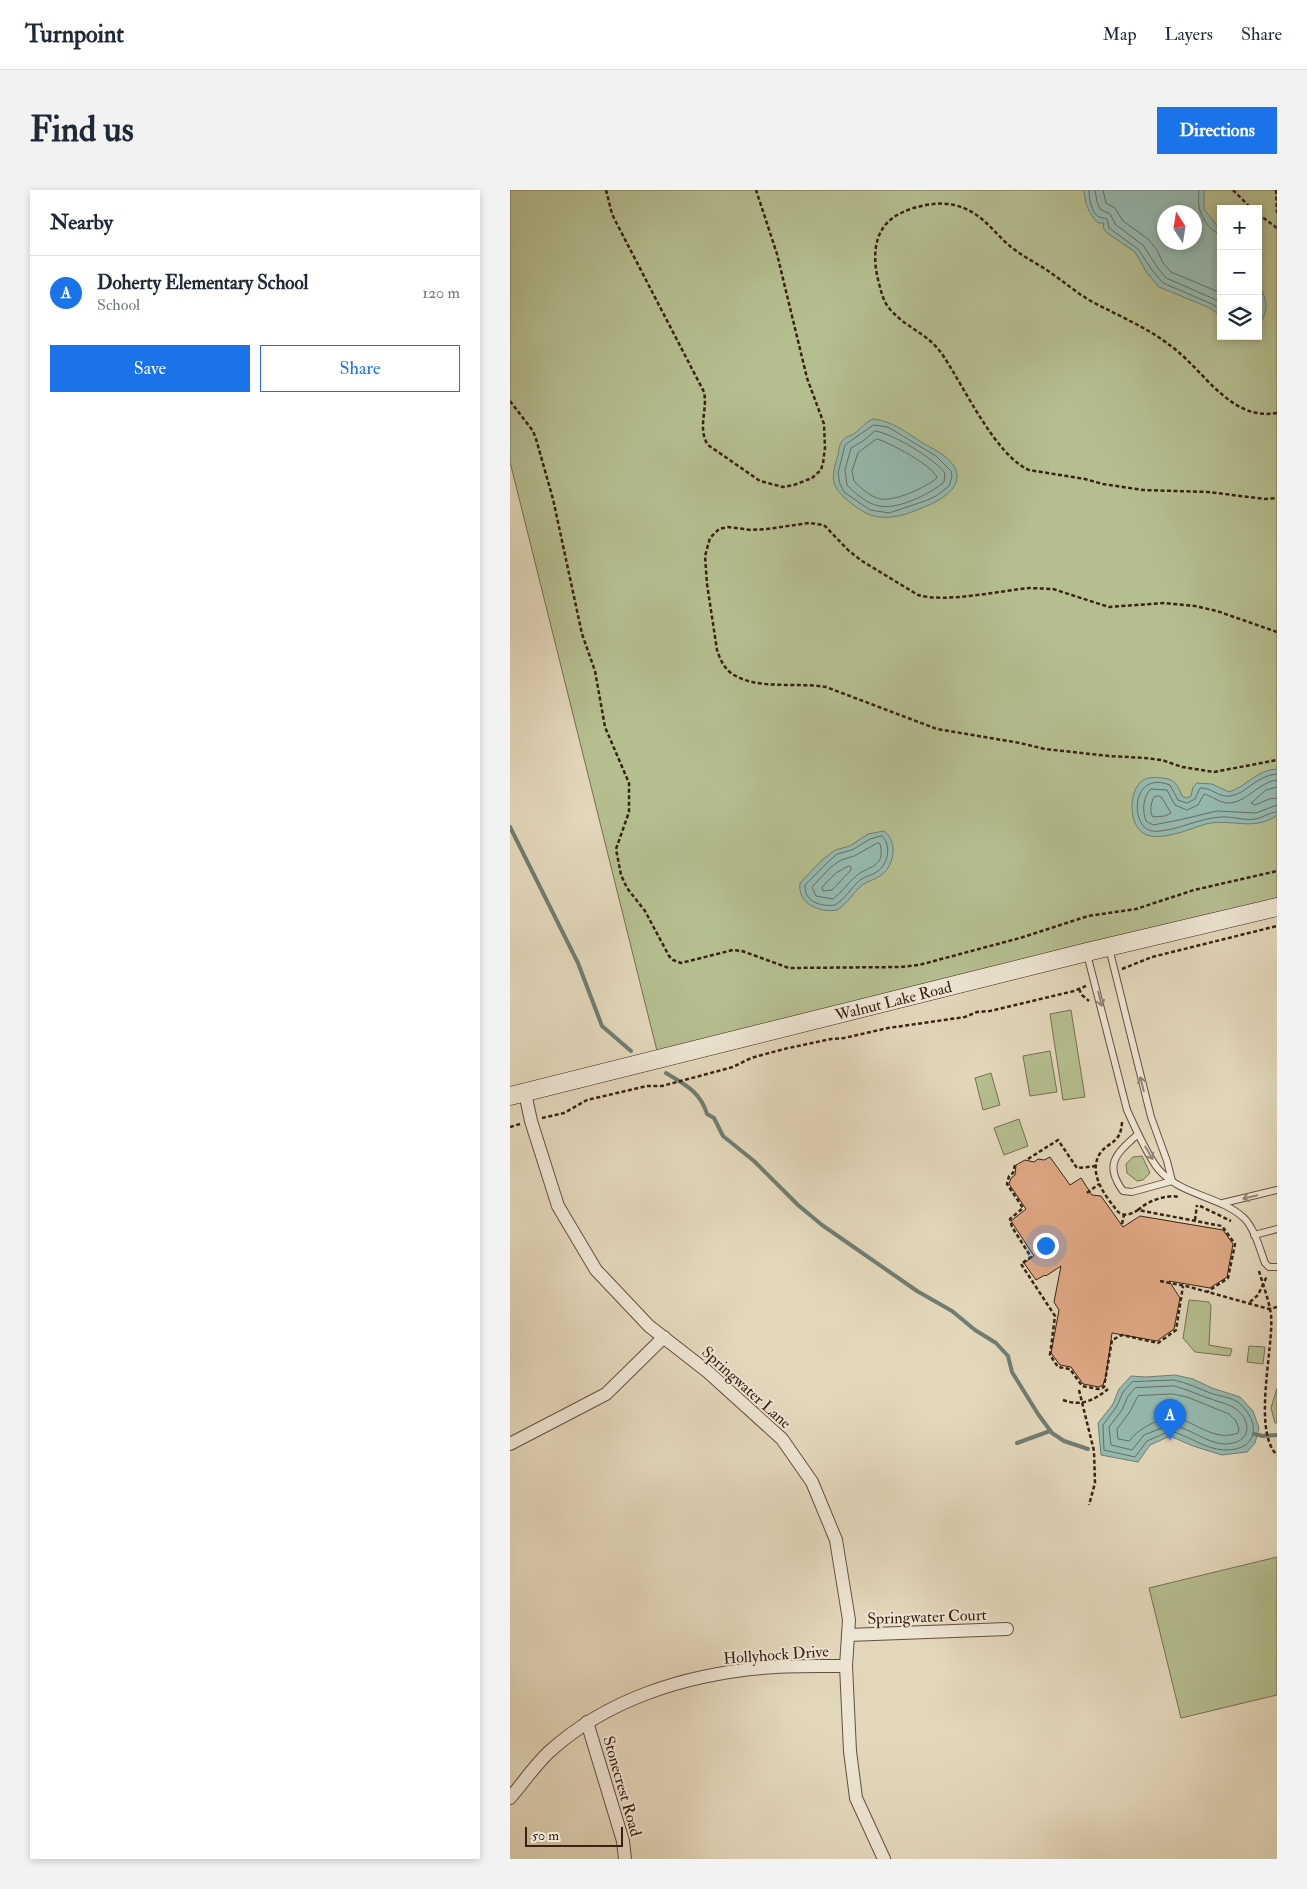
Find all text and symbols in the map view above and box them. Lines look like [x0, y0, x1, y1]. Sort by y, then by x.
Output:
text: Turnpoint [25, 19, 124, 50]
text: Map [1103, 23, 1137, 46]
text: Layers [1165, 23, 1213, 46]
text: Share [1241, 23, 1282, 46]
button: Directions [1157, 107, 1277, 154]
text: Find us [30, 108, 134, 152]
north arrow [1157, 205, 1202, 250]
map controls [1217, 205, 1262, 340]
button: + [1217, 205, 1262, 250]
text: Nearby [50, 209, 113, 236]
button: − [1217, 250, 1262, 295]
text: Doherty Elementary School [97, 271, 308, 295]
text: A [61, 283, 71, 303]
text: 120 m [422, 283, 460, 303]
text: School [97, 295, 140, 315]
button: layers [1217, 295, 1262, 340]
button: Save [50, 345, 250, 392]
button: Share [260, 345, 460, 392]
street label: Walnut Lake Road [832, 977, 954, 1026]
one-way arrow [1095, 991, 1105, 1007]
one-way arrow [1137, 1076, 1147, 1092]
one-way arrow [1145, 1145, 1155, 1159]
one-way arrow [1243, 1193, 1259, 1202]
your location [1033, 1233, 1059, 1259]
street label: Springwater Lane [697, 1342, 796, 1434]
pin: A [1154, 1399, 1186, 1440]
street label: Springwater Court [867, 1605, 987, 1630]
street label: Hollyhock Drive [723, 1641, 830, 1669]
street label: Stonecrest Road [598, 1734, 646, 1839]
scale bar [525, 1824, 622, 1847]
text: 50 m [532, 1827, 559, 1844]

